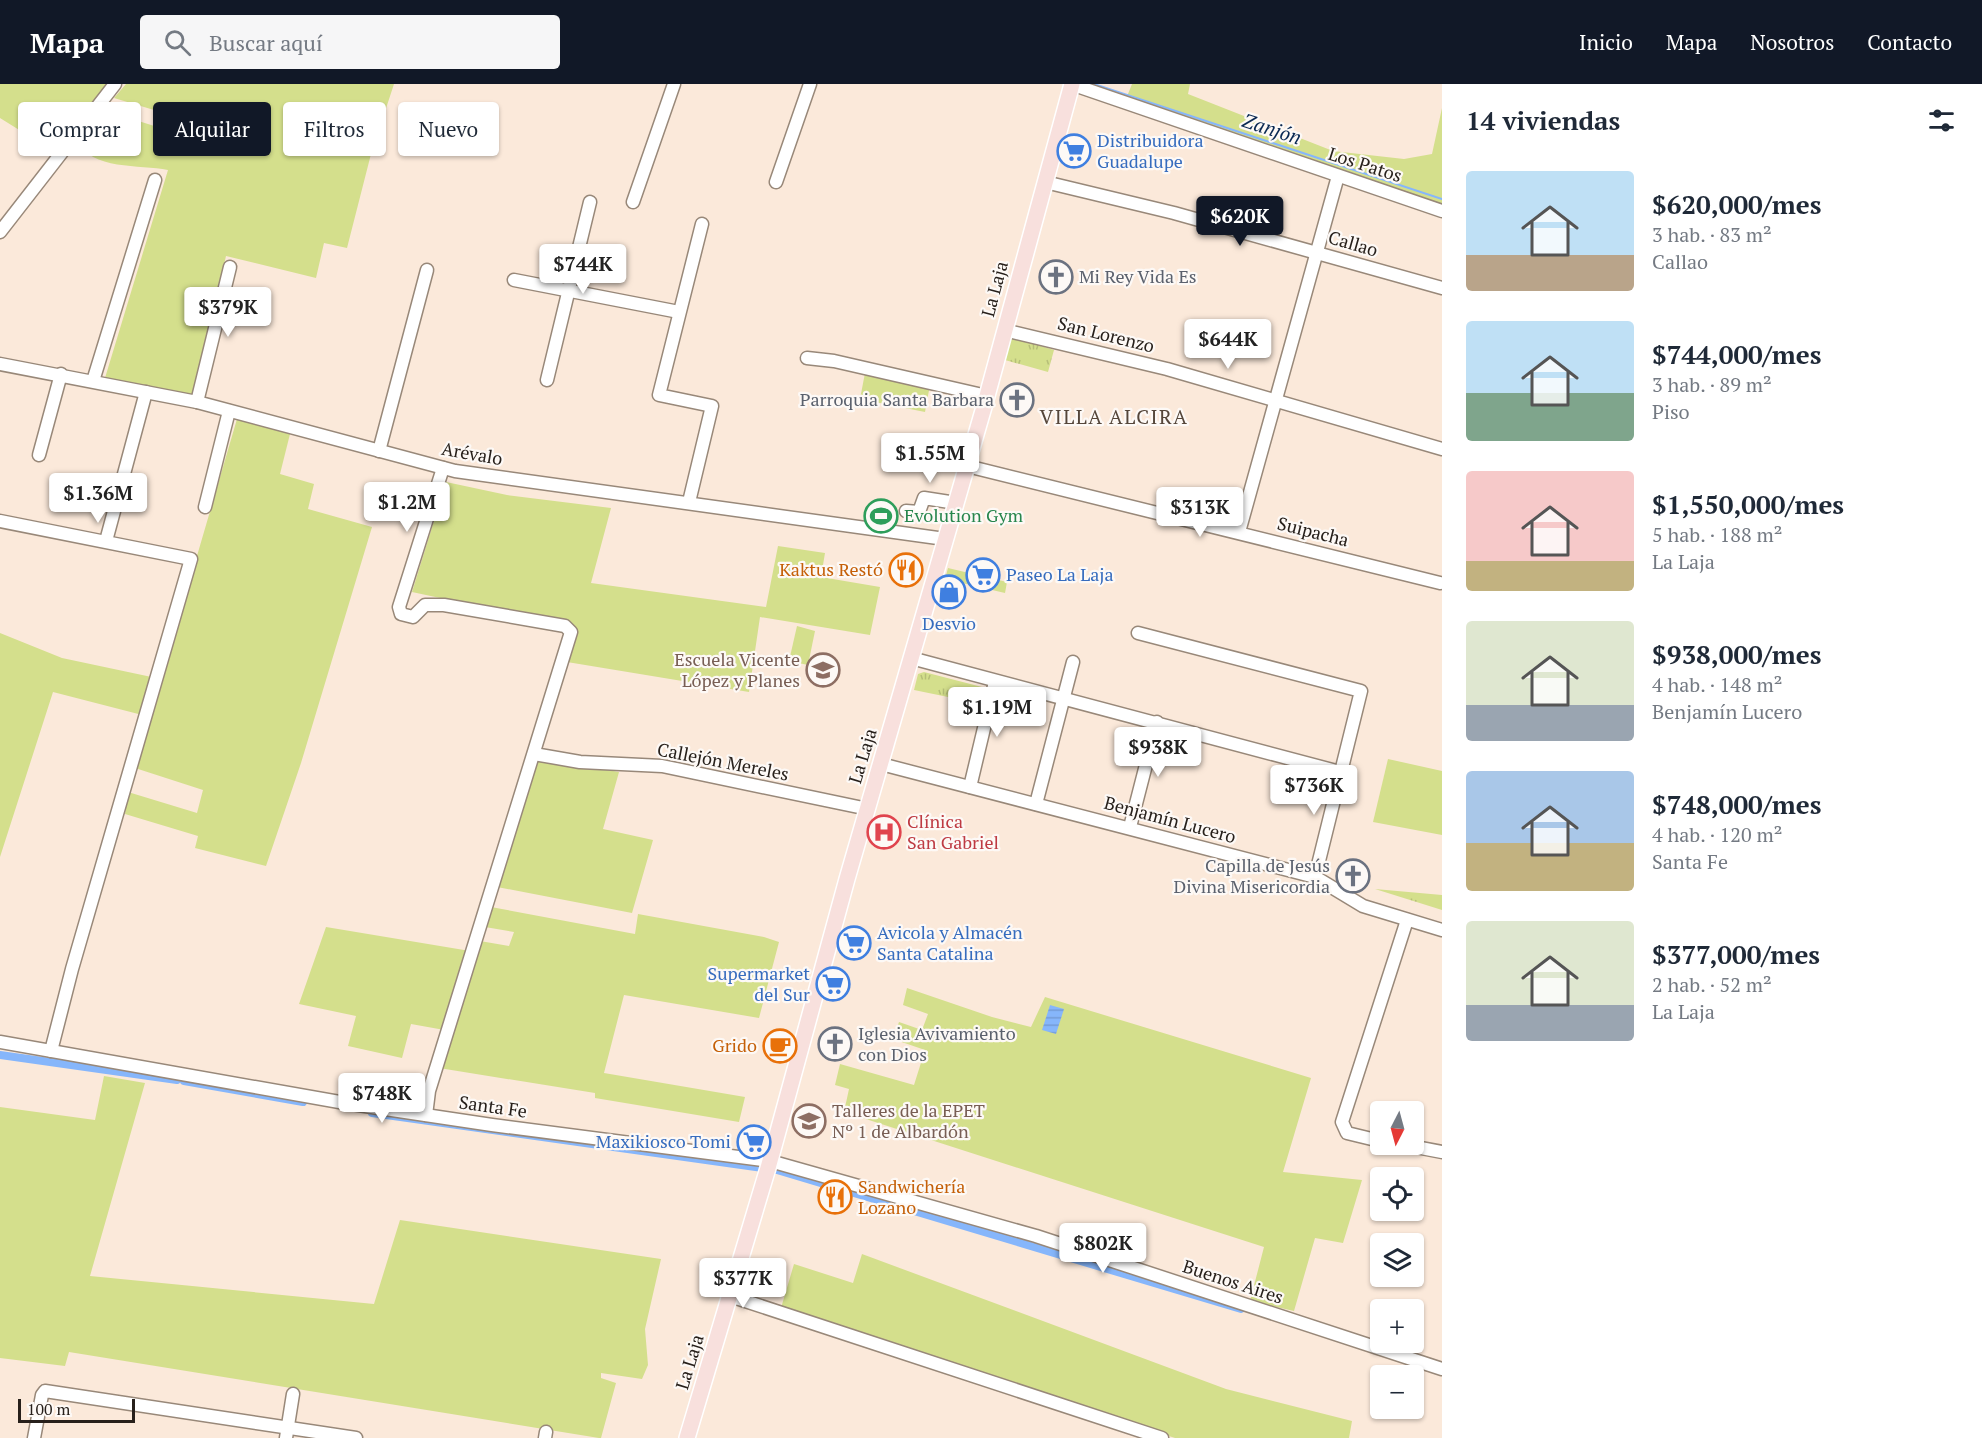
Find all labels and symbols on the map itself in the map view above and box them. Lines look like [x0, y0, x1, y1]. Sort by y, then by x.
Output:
water label: Zanjón [1239, 106, 1305, 151]
place label: Distribuidora Guadalupe [1097, 128, 1203, 173]
supermarket icon: Distribuidora Guadalupe [1056, 133, 1092, 169]
street label: Los Patos [1325, 141, 1405, 187]
pin: $620K [1198, 196, 1282, 247]
street label: Callao [1326, 225, 1381, 262]
pin: $744K [541, 244, 625, 295]
street label: La Laja [975, 258, 1013, 319]
church icon: Mi Rey Vida Es [1038, 259, 1074, 295]
place label: Mi Rey Vida Es [1079, 264, 1197, 288]
pin: $379K [186, 287, 270, 338]
street label: San Lorenzo [1055, 310, 1157, 358]
pin: $644K [1186, 319, 1270, 370]
church icon: Parroquia Santa Barbara [999, 382, 1035, 418]
place label: Parroquia Santa Barbara [800, 387, 994, 411]
district label: VILLA ALCIRA [1040, 403, 1188, 430]
pin: $1.55M [881, 433, 979, 484]
street label: Arévalo [440, 436, 505, 470]
pin: $1.36M [49, 473, 147, 524]
pin: $1.2M [365, 482, 449, 533]
pin: $313K [1158, 487, 1242, 538]
sports icon: Evolution Gym [863, 498, 899, 534]
place label: Evolution Gym [904, 503, 1024, 527]
street label: Suipacha [1275, 511, 1351, 551]
restaurant icon: Kaktus Restó [888, 552, 924, 588]
place label: Kaktus Restó [779, 557, 883, 581]
supermarket icon: Paseo La Laja [965, 557, 1001, 593]
place label: Paseo La Laja [1006, 562, 1114, 586]
shop icon: Desvio [931, 574, 967, 610]
place label: Desvio [922, 611, 976, 635]
place label: Escuela Vicente López y Planes [674, 647, 800, 692]
school or university icon: Escuela Vicente López y Planes [805, 652, 841, 688]
pin: $1.19M [948, 687, 1046, 738]
street label: La Laja [842, 725, 882, 786]
pin: $938K [1116, 727, 1200, 778]
street label: Callejón Mereles [655, 736, 791, 786]
pin: $736K [1272, 765, 1356, 816]
street label: Benjamín Lucero [1102, 790, 1239, 848]
place label: Clínica San Gabriel [907, 809, 999, 854]
hospital icon: Clínica San Gabriel [866, 814, 902, 850]
place label: Capilla de Jesús Divina Misericordia [1174, 853, 1330, 898]
church icon: Capilla de Jesús Divina Misericordia [1335, 858, 1371, 894]
place label: Avicola y Almacén Santa Catalina [877, 920, 1023, 965]
supermarket icon: Avicola y Almacén Santa Catalina [836, 925, 872, 961]
place label: Supermarket del Sur [708, 961, 810, 1006]
supermarket icon: Supermarket del Sur [815, 966, 851, 1002]
place label: Iglesia Avivamiento con Dios [858, 1021, 1016, 1066]
church icon: Iglesia Avivamiento con Dios [817, 1026, 853, 1062]
cafe icon: Grido [762, 1028, 798, 1064]
place label: Grido [712, 1033, 757, 1057]
pin: $748K [340, 1073, 424, 1124]
street label: Santa Fe [458, 1089, 529, 1123]
place label: Talleres de la EPET Nº 1 de Albardón [832, 1098, 985, 1143]
north arrow [1370, 1101, 1424, 1155]
school or university icon: Talleres de la EPET Nº 1 de Albardón [791, 1103, 827, 1139]
supermarket icon: Maxikiosco Tomi [736, 1124, 772, 1160]
place label: Maxikiosco Tomi [596, 1129, 731, 1153]
place label: Sandwichería Lozano [858, 1174, 965, 1219]
restaurant icon: Sandwichería Lozano [817, 1179, 853, 1215]
pin: $802K [1061, 1223, 1145, 1274]
street label: Buenos Aires [1180, 1254, 1287, 1309]
pin: $377K [701, 1258, 785, 1309]
street label: La Laja [669, 1331, 709, 1392]
scale bar [18, 1396, 135, 1424]

